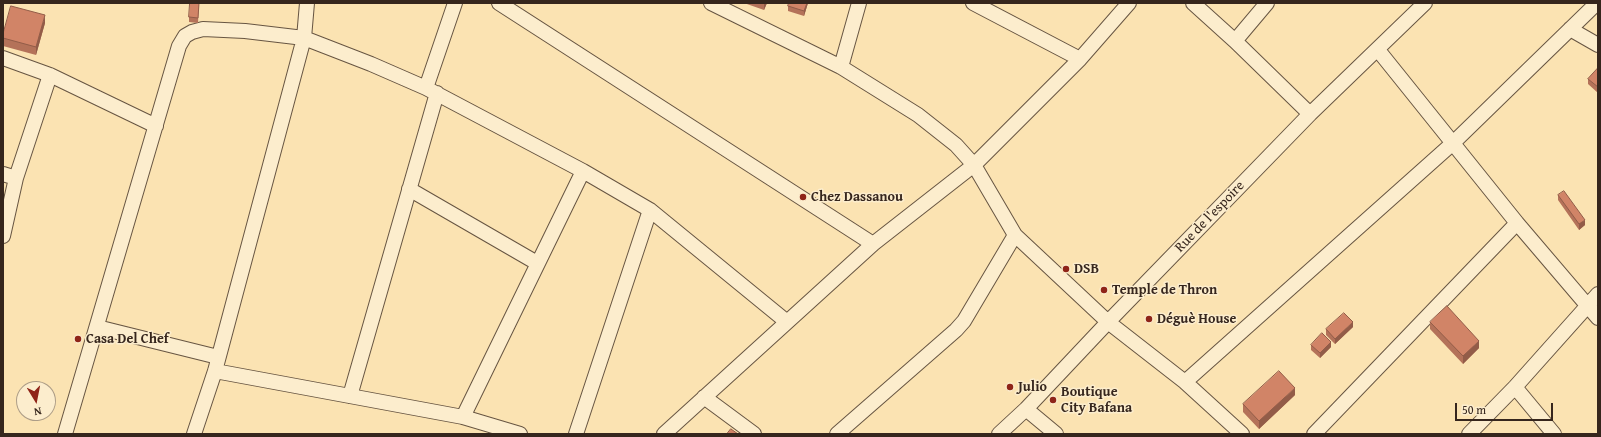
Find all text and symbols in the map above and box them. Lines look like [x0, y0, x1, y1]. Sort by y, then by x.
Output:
street label: Rue de l'espoire [1172, 178, 1248, 256]
place label: Chez Dassanou [811, 189, 903, 205]
marker: Chez Dassanou [798, 192, 808, 202]
place label: DSB [1074, 261, 1099, 277]
marker: DSB [1061, 264, 1071, 274]
place label: Temple de Thron [1112, 282, 1217, 298]
marker: Temple de Thron [1099, 285, 1109, 295]
place label: Déguè House [1157, 311, 1236, 327]
marker: Déguè House [1144, 314, 1154, 324]
place label: Casa Del Chef [86, 331, 169, 347]
marker: Casa Del Chef [73, 334, 83, 344]
place label: Julio [1018, 379, 1047, 395]
north arrow [16, 381, 56, 421]
marker: Julio [1005, 382, 1015, 392]
place label: Boutique City Bafana [1061, 384, 1132, 416]
marker: Boutique City Bafana [1048, 395, 1058, 405]
scale bar [1457, 395, 1555, 421]
text: 50 m [1462, 401, 1486, 418]
text: N [33, 403, 43, 420]

